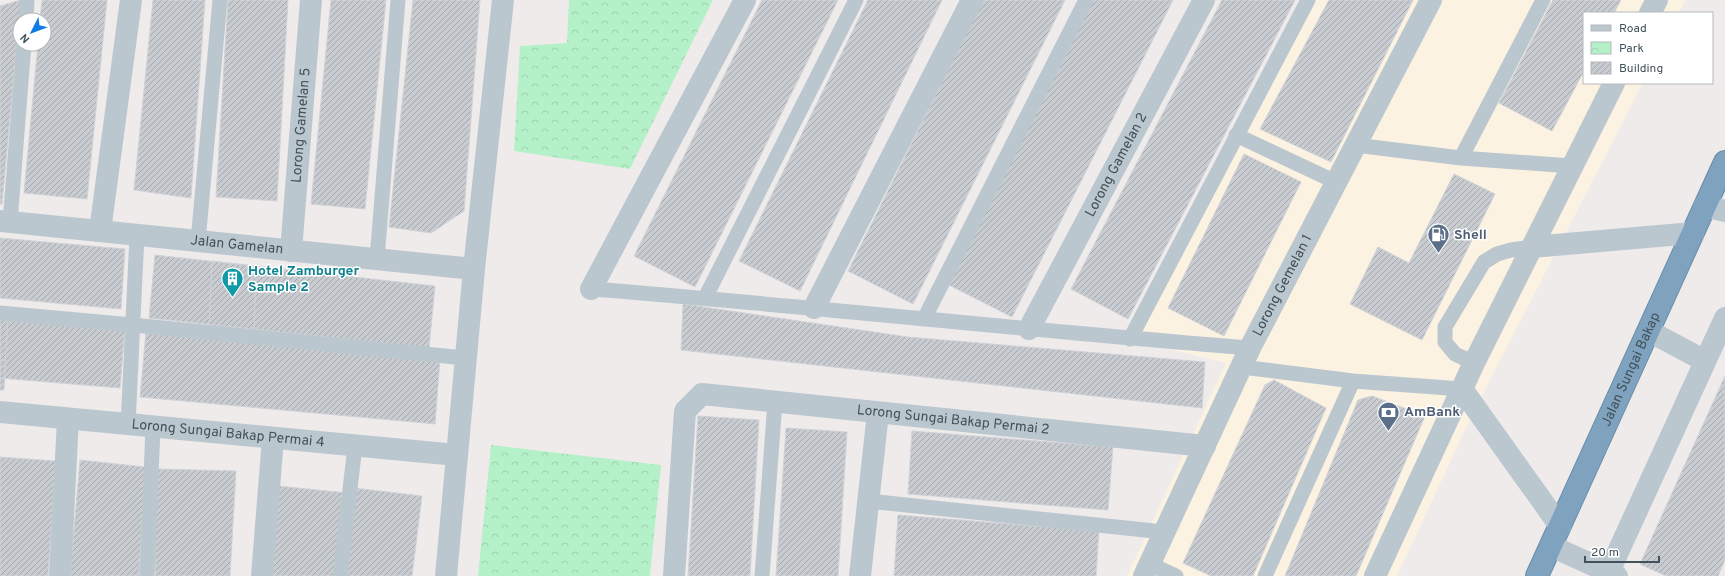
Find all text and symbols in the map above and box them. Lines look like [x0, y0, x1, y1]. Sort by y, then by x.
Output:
north arrow [12, 12, 52, 52]
legend [1583, 12, 1713, 84]
text: Road [1619, 21, 1647, 37]
text: N [17, 30, 33, 46]
text: Park [1619, 41, 1644, 57]
text: Building [1619, 61, 1663, 77]
street label: Lorong Gamelan 5 [288, 67, 314, 184]
street label: Lorong Gamelan 2 [1082, 110, 1151, 220]
fuel station icon: Shell [1426, 222, 1452, 255]
place label: Shell [1454, 227, 1487, 244]
street label: Jalan Gamelan [189, 232, 284, 258]
street label: Lorong Gemelan 1 [1249, 232, 1316, 339]
place label: Hotel Zamburger Sample 2 [248, 263, 359, 296]
building icon: Hotel Zamburger Sample 2 [220, 266, 246, 299]
street label: Jalan Sungai Bakap [1598, 310, 1664, 429]
bank icon: AmBank [1375, 399, 1401, 432]
street label: Lorong Sungai Bakap Permai 2 [856, 402, 1050, 438]
place label: AmBank [1404, 404, 1460, 421]
street label: Lorong Sungai Bakap Permai 4 [131, 416, 325, 451]
scale bar [1585, 538, 1659, 564]
text: 20 m [1591, 545, 1619, 561]

